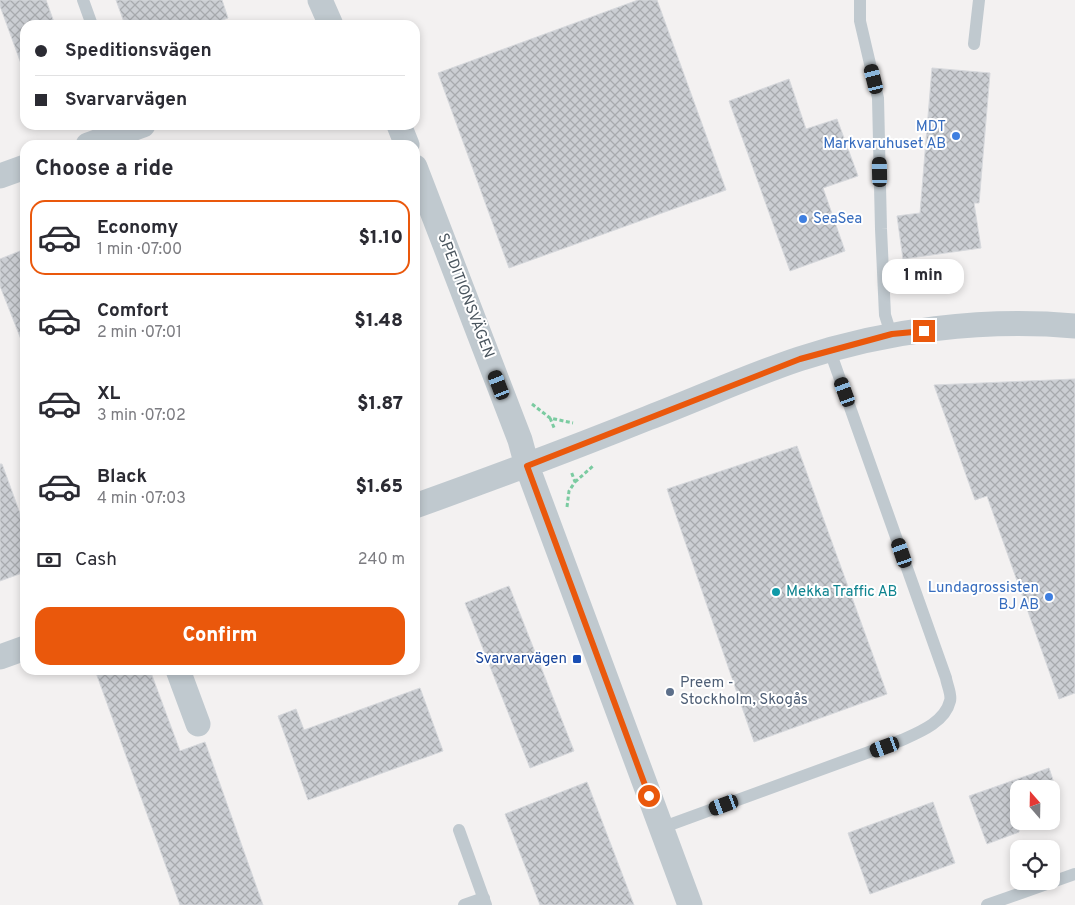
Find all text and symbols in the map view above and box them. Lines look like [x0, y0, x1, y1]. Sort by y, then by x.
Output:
text: Speditionsvägen [65, 39, 212, 63]
car [863, 63, 884, 95]
text: Svarvarvägen [65, 88, 187, 112]
place label: MDT Markvaruhuset AB [823, 118, 946, 154]
marker: MDT Markvaruhuset AB [950, 130, 962, 142]
text: Choose a ride [35, 156, 173, 183]
car [872, 157, 887, 187]
place label: SeaSea [813, 210, 862, 229]
marker: SeaSea [797, 213, 809, 225]
icon: car [37, 215, 82, 260]
text: Economy [97, 216, 178, 240]
text: $1.10 [358, 226, 403, 250]
street label: SPEDITIONSVÄGEN [432, 230, 499, 361]
text: 1 min · 07:00 [97, 240, 182, 260]
callout: 1 min [883, 258, 965, 294]
text: 1 min [903, 266, 943, 286]
icon: car [37, 298, 82, 343]
text: Comfort [97, 299, 169, 323]
text: $1.48 [354, 309, 403, 333]
route end [913, 320, 935, 342]
text: 2 min · 07:01 [97, 323, 182, 343]
car [486, 368, 511, 402]
car [832, 375, 857, 409]
icon: car [37, 381, 82, 426]
text: XL [97, 382, 120, 406]
text: $1.87 [357, 392, 403, 416]
text: 3 min · 07:02 [97, 406, 186, 426]
icon: car [37, 464, 82, 509]
text: Black [97, 465, 147, 489]
text: $1.65 [355, 475, 403, 499]
text: 4 min · 07:03 [97, 489, 186, 509]
car [890, 536, 913, 570]
icon: cash [35, 546, 63, 574]
text: Cash [75, 548, 117, 572]
text: 240 m [358, 550, 405, 570]
place label: Lundagrossisten BJ AB [928, 579, 1039, 615]
place label: Mekka Traffic AB [786, 583, 897, 602]
marker: Mekka Traffic AB [770, 586, 782, 598]
marker: Lundagrossisten BJ AB [1043, 591, 1055, 603]
button: Confirm [35, 607, 405, 665]
place label: Svarvarvägen [475, 650, 567, 669]
marker: Svarvarvägen [571, 653, 583, 665]
place label: Preem - Stockholm, Skogås [680, 674, 808, 710]
marker: Preem - Stockholm, Skogås [664, 686, 676, 698]
car [868, 735, 901, 759]
north arrow [1010, 780, 1060, 830]
map controls [1010, 780, 1060, 890]
route start [638, 785, 660, 807]
car [707, 793, 740, 817]
button: locate [1010, 840, 1060, 890]

